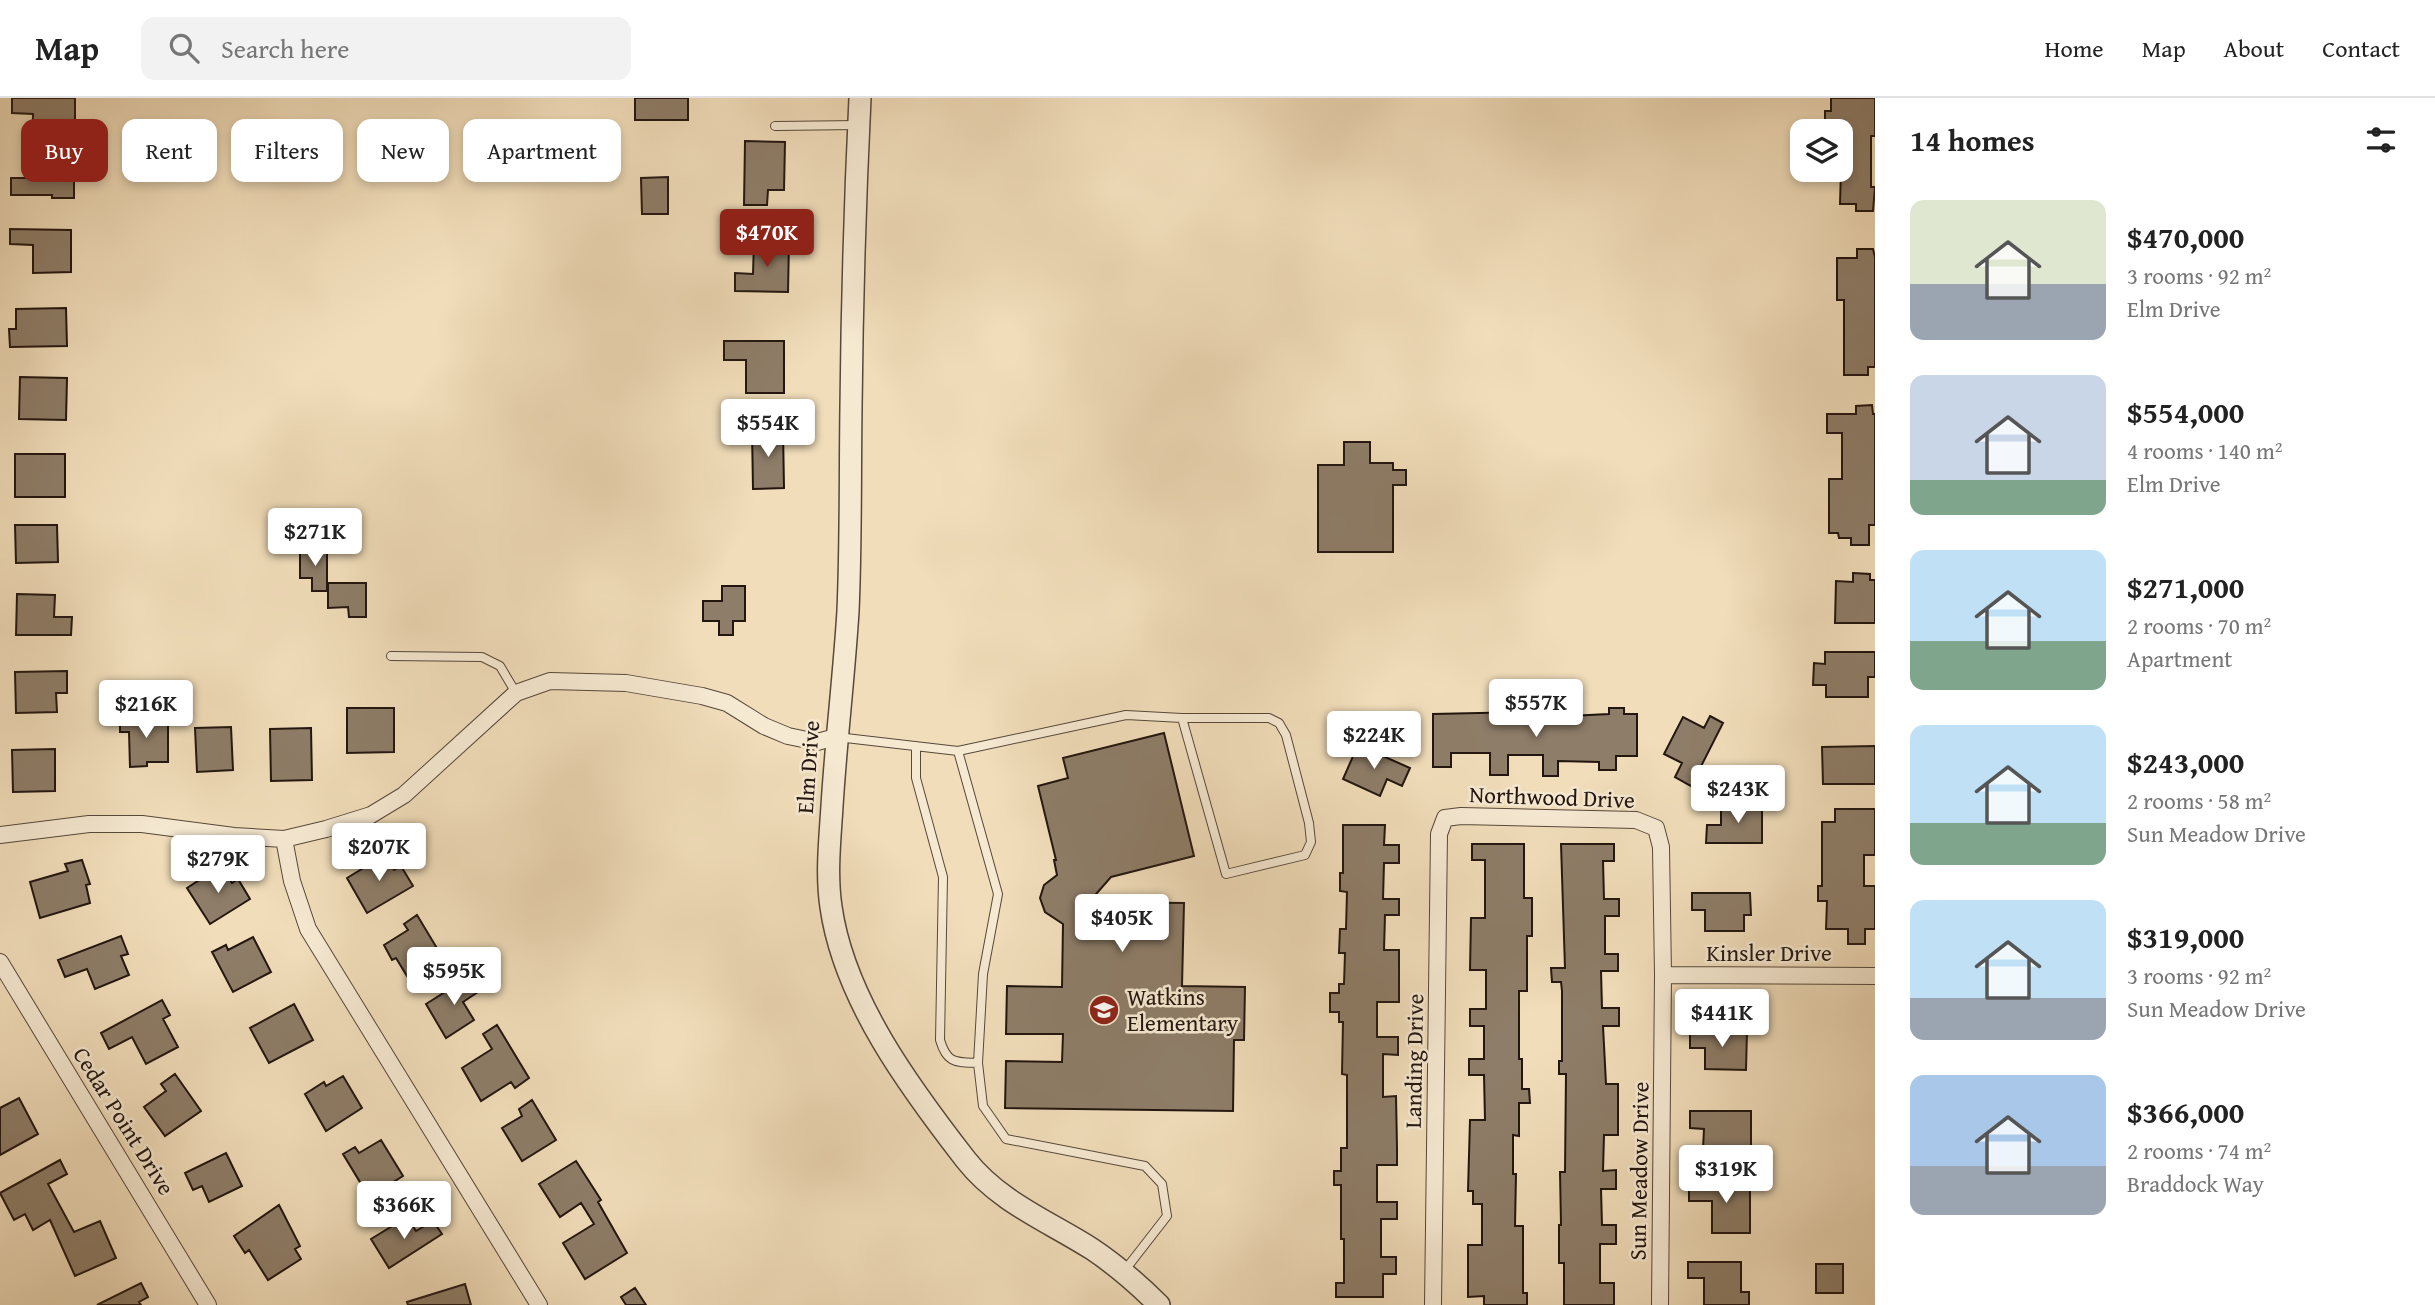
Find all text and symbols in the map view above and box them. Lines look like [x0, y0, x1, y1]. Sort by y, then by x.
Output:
search box [141, 17, 631, 80]
text: Map [35, 24, 99, 72]
icon: search [165, 29, 203, 67]
text: Search here [221, 29, 349, 68]
text: Home [2045, 31, 2104, 66]
text: Map [2142, 31, 2186, 66]
text: About [2224, 31, 2284, 66]
text: Contact [2322, 31, 2400, 66]
text: 14 homes [1910, 118, 2035, 162]
chip: Buy [21, 119, 108, 182]
chip: Rent [122, 119, 217, 182]
chip: Filters [231, 119, 343, 182]
chip: New [357, 119, 449, 182]
chip: Apartment [463, 119, 621, 182]
map controls [1790, 119, 1853, 182]
button: layers [1790, 119, 1853, 182]
icon: filters [2362, 121, 2400, 159]
pin: $470K [718, 209, 816, 269]
text: $470K [736, 215, 798, 248]
text: $470,000 [2127, 215, 2244, 259]
icon: home [1966, 228, 2050, 312]
text: 3 rooms · 92 m² [2127, 259, 2271, 292]
text: Elm Drive [2127, 292, 2221, 325]
text: $554,000 [2127, 390, 2244, 434]
pin: $554K [719, 400, 817, 459]
icon: home [1966, 403, 2050, 487]
text: $554K [737, 405, 799, 438]
text: 4 rooms · 140 m² [2127, 434, 2282, 467]
text: Elm Drive [2127, 467, 2221, 500]
pin: $271K [266, 508, 364, 568]
text: $271K [284, 514, 346, 547]
text: $271,000 [2127, 565, 2244, 609]
icon: home [1966, 578, 2050, 662]
text: 2 rooms · 70 m² [2127, 609, 2271, 642]
text: Apartment [2127, 642, 2232, 675]
pin: $216K [97, 680, 195, 740]
pin: $557K [1487, 680, 1585, 739]
text: $557K [1505, 685, 1567, 718]
text: $216K [115, 686, 177, 719]
pin: $224K [1325, 712, 1423, 771]
text: $224K [1343, 717, 1405, 750]
street label: Elm Drive [788, 719, 827, 815]
text: $243,000 [2127, 740, 2244, 784]
icon: home [1966, 753, 2050, 837]
pin: $243K [1689, 766, 1787, 825]
text: $243K [1707, 771, 1769, 804]
street label: Northwood Drive [1469, 777, 1635, 816]
text: 2 rooms · 58 m² [2127, 784, 2271, 817]
text: Sun Meadow Drive [2127, 817, 2306, 850]
pin: $207K [330, 824, 428, 883]
text: $207K [348, 829, 410, 862]
pin: $279K [169, 836, 267, 895]
text: $279K [187, 841, 249, 874]
pin: $405K [1073, 894, 1171, 954]
text: $405K [1091, 900, 1153, 933]
text: $319,000 [2127, 915, 2244, 959]
icon: home [1966, 928, 2050, 1012]
street label: Kinsler Drive [1706, 936, 1832, 969]
pin: $595K [405, 948, 503, 1007]
text: $595K [423, 953, 485, 986]
text: 3 rooms · 92 m² [2127, 959, 2271, 992]
place label: Watkins Elementary [1127, 980, 1239, 1039]
pin: $441K [1673, 990, 1771, 1049]
text: Sun Meadow Drive [2127, 992, 2306, 1025]
school or university icon: Watkins Elementary [1087, 993, 1121, 1027]
street label: Landing Drive [1396, 993, 1431, 1129]
text: $441K [1691, 995, 1753, 1028]
street label: Cedar Point Drive [66, 1040, 183, 1201]
street label: Sun Meadow Drive [1620, 1081, 1657, 1261]
text: $366,000 [2127, 1090, 2244, 1134]
icon: home [1966, 1103, 2050, 1187]
text: 2 rooms · 74 m² [2127, 1134, 2271, 1167]
pin: $319K [1677, 1146, 1775, 1205]
text: $319K [1695, 1151, 1757, 1184]
text: Braddock Way [2127, 1167, 2264, 1200]
pin: $366K [355, 1182, 453, 1241]
text: $366K [373, 1187, 435, 1220]

